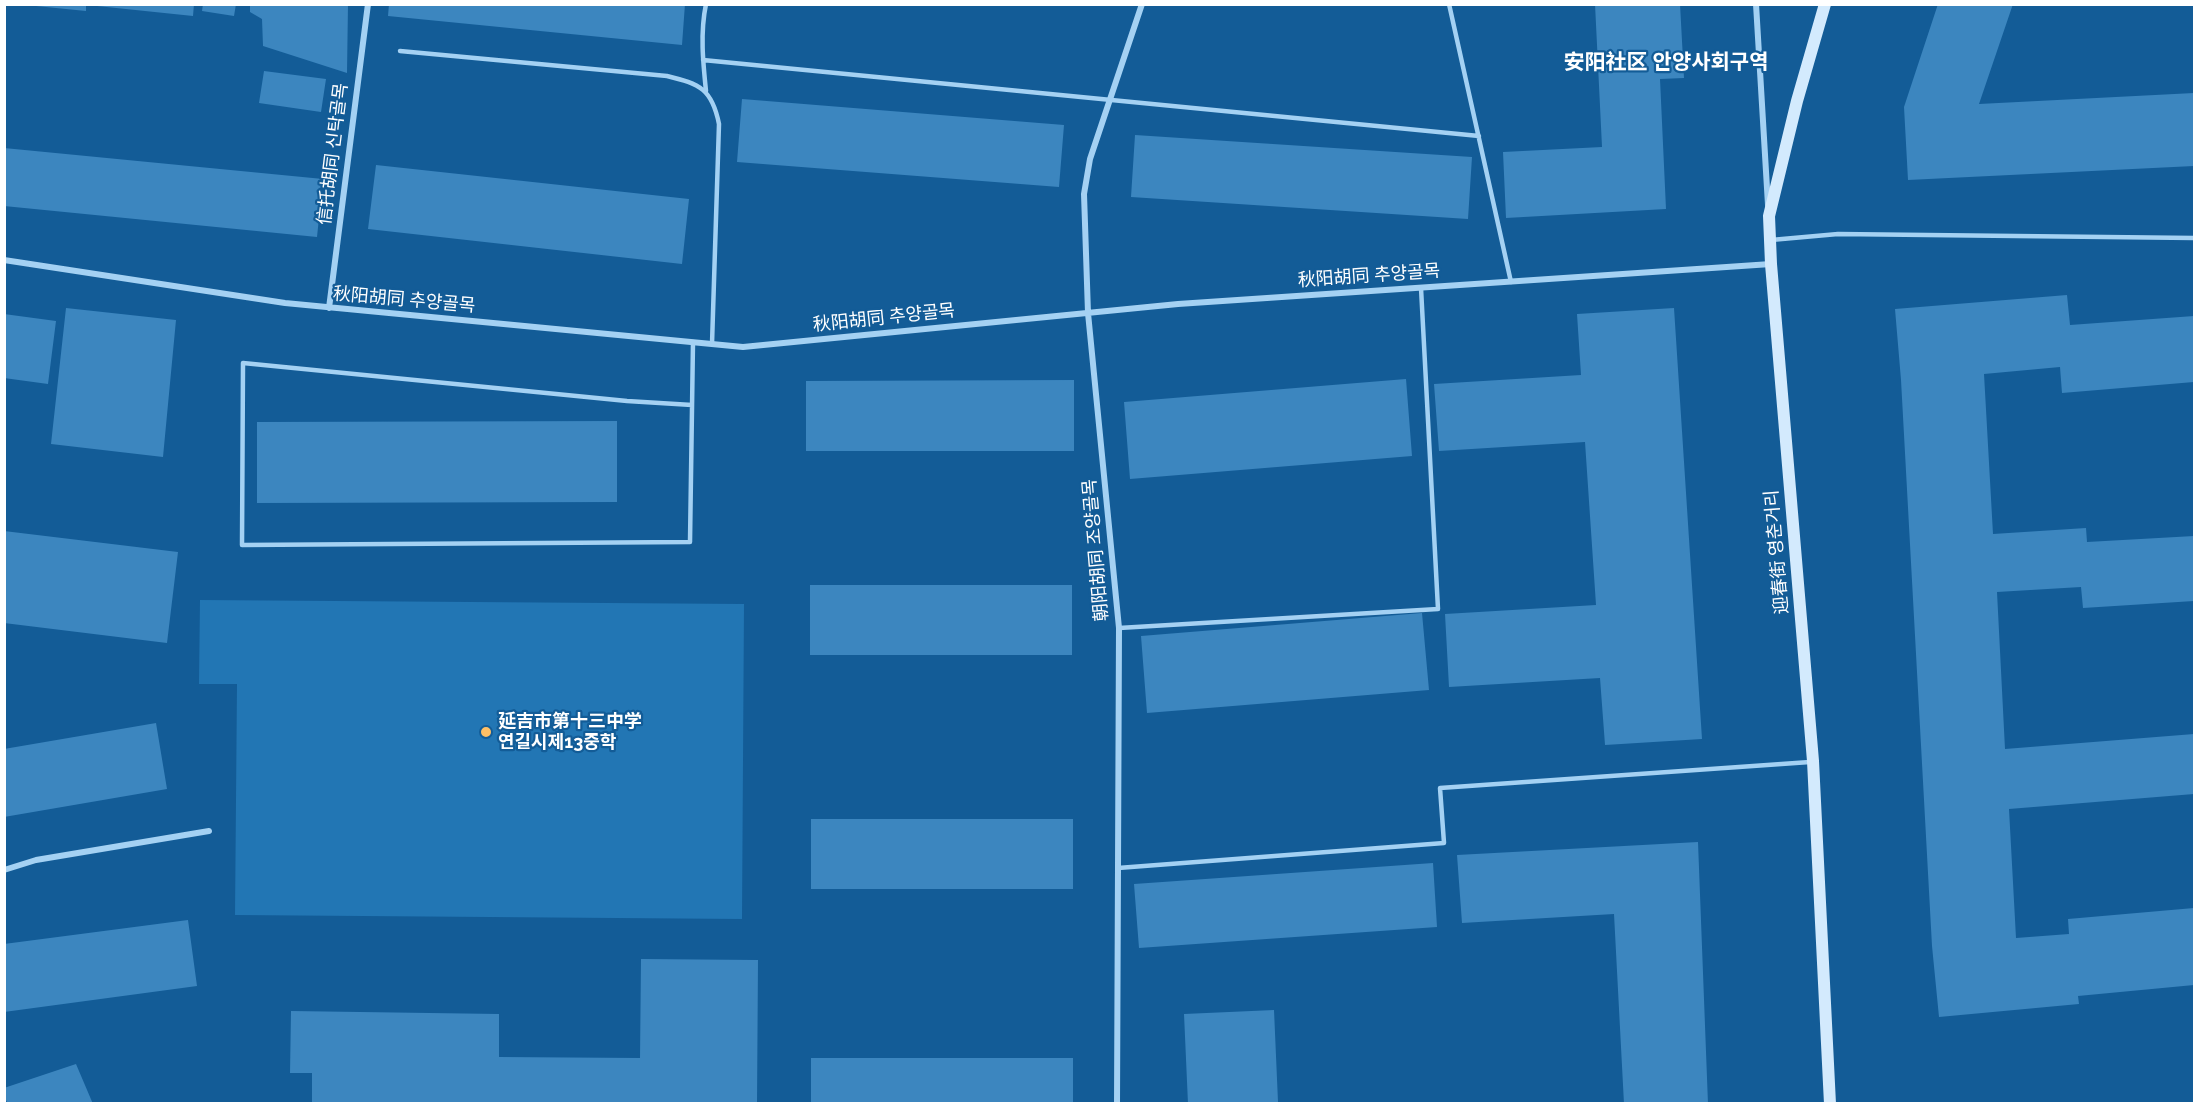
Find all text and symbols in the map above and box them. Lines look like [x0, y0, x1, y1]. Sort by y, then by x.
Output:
district label: 安阳社区 안양사회구역 [1564, 50, 1768, 76]
street label: 信托胡同 신탁골목 [314, 82, 352, 226]
street label: 秋阳胡同 추양골목 [1297, 260, 1441, 292]
street label: 秋阳胡同 추양골목 [332, 283, 476, 317]
street label: 秋阳胡同 추양골목 [812, 300, 956, 336]
street label: 朝阳胡同 조양골목 [1079, 478, 1113, 622]
street label: 迎春街 영춘거리 [1761, 489, 1793, 615]
place label: 延吉市第十三中学 연길시제13중학 [498, 711, 642, 754]
marker: 延吉市第十三中学 연길시제13중학 [479, 725, 493, 739]

